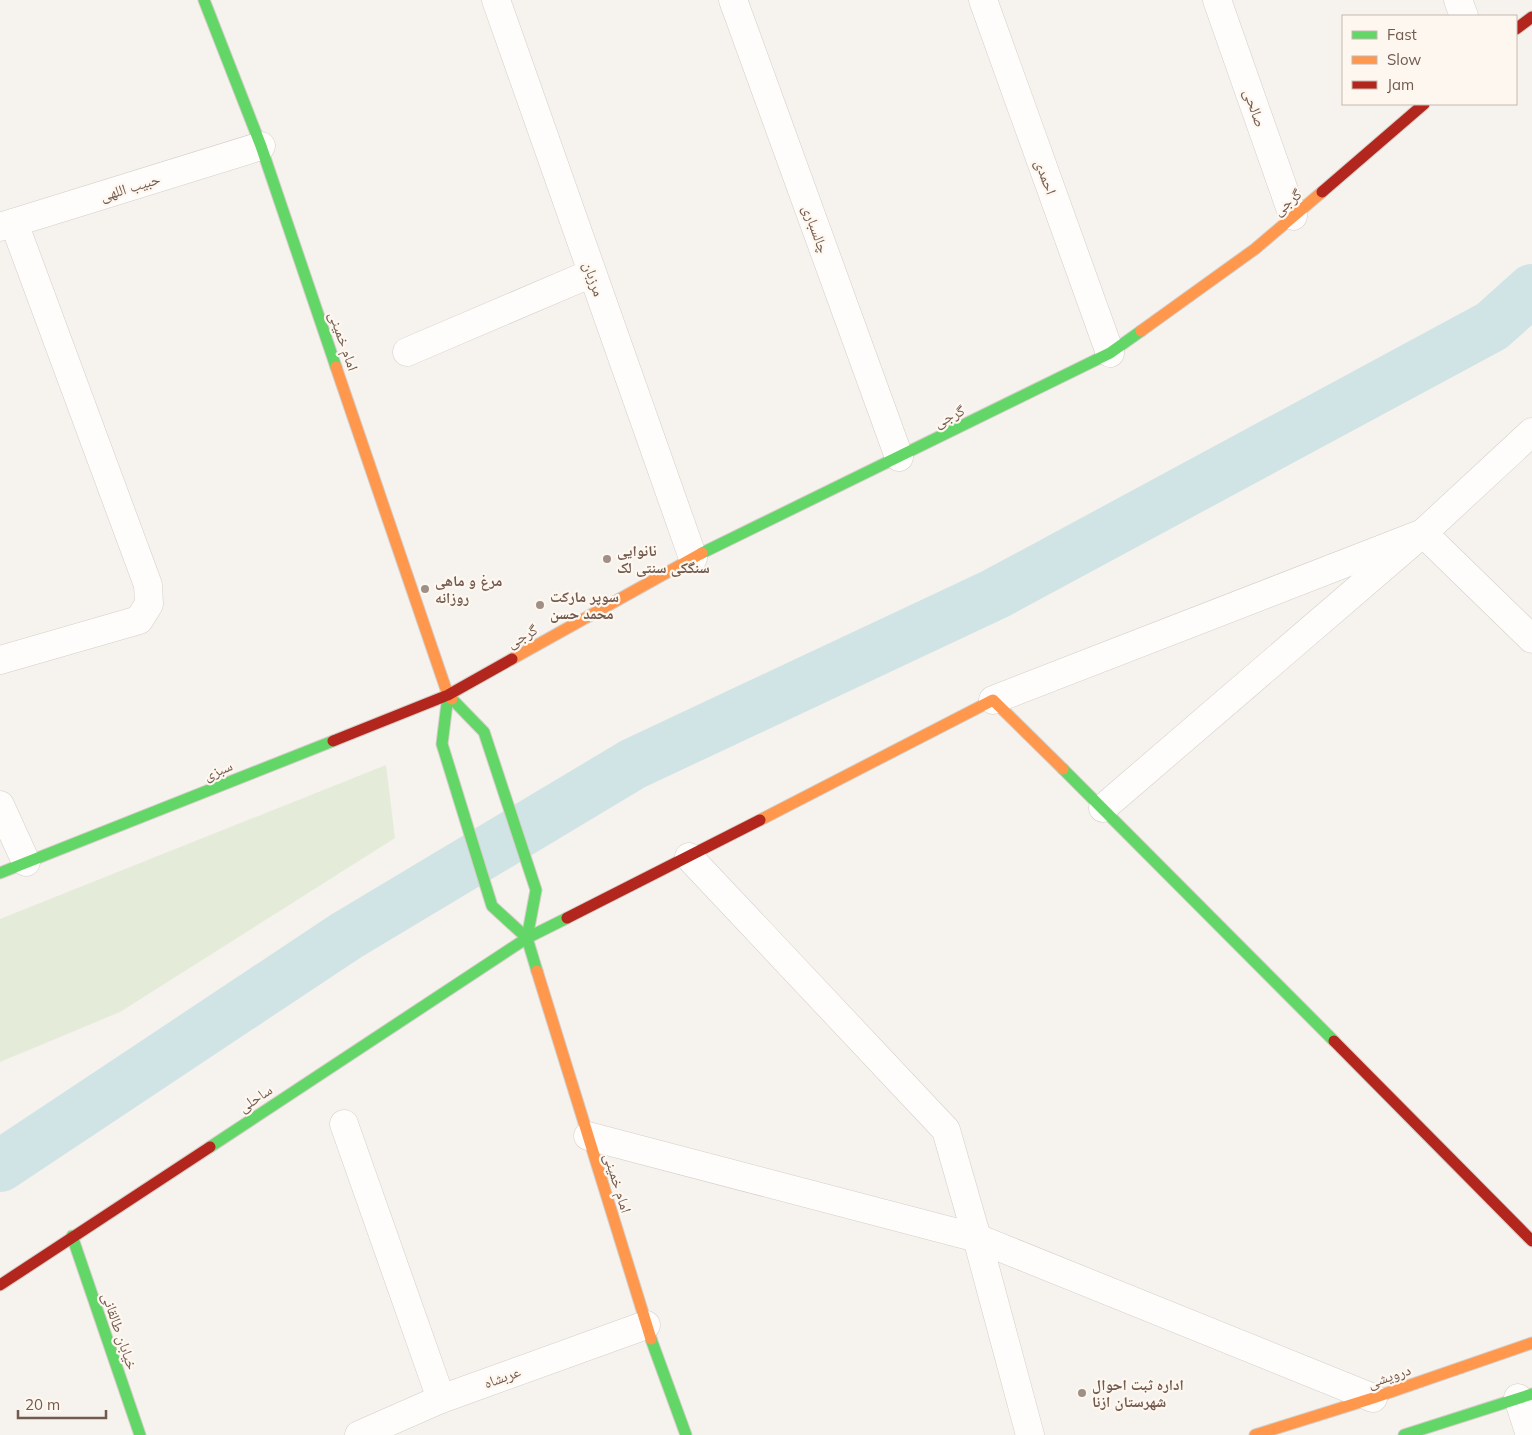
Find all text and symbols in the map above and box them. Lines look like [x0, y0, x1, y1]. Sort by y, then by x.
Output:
legend [1342, 15, 1517, 105]
text: Fast [1387, 25, 1417, 44]
text: Slow [1387, 50, 1421, 69]
text: Jam [1387, 75, 1414, 94]
street label: صالحی [1239, 86, 1270, 130]
street label: احمدی [1030, 157, 1061, 197]
street label: حبیب اللهی [98, 169, 163, 206]
street label: گرجی [1269, 184, 1306, 220]
street label: چالسباری [798, 202, 834, 256]
street label: مرزبان [578, 259, 609, 299]
street label: امام خمینی [324, 309, 363, 373]
street label: گرجی [930, 400, 968, 432]
place label: نانوایی سنگکی سنتی لک [617, 541, 710, 577]
marker: نانوایی سنگکی سنتی لک [601, 553, 613, 565]
place label: مرغ و ماهی روزانه [435, 571, 502, 607]
marker: مرغ و ماهی روزانه [419, 583, 431, 595]
place label: سوپر مارکت محمد حسن [550, 587, 619, 623]
marker: سوپر مارکت محمد حسن [534, 599, 546, 611]
street label: گرجی [503, 620, 541, 653]
street label: سبزی [201, 756, 236, 785]
street label: ساحلی [234, 1080, 276, 1117]
street label: امام خمینی [599, 1151, 636, 1215]
street label: خیابان طالقانی [97, 1290, 142, 1373]
street label: درویشی [1365, 1360, 1413, 1393]
street label: عربشاه [481, 1361, 523, 1392]
place label: اداره ثبت احوال شهرستان ازنا [1092, 1375, 1184, 1411]
marker: اداره ثبت احوال شهرستان ازنا [1076, 1387, 1088, 1399]
scale bar [18, 1388, 105, 1420]
text: 20 m [25, 1395, 60, 1414]

